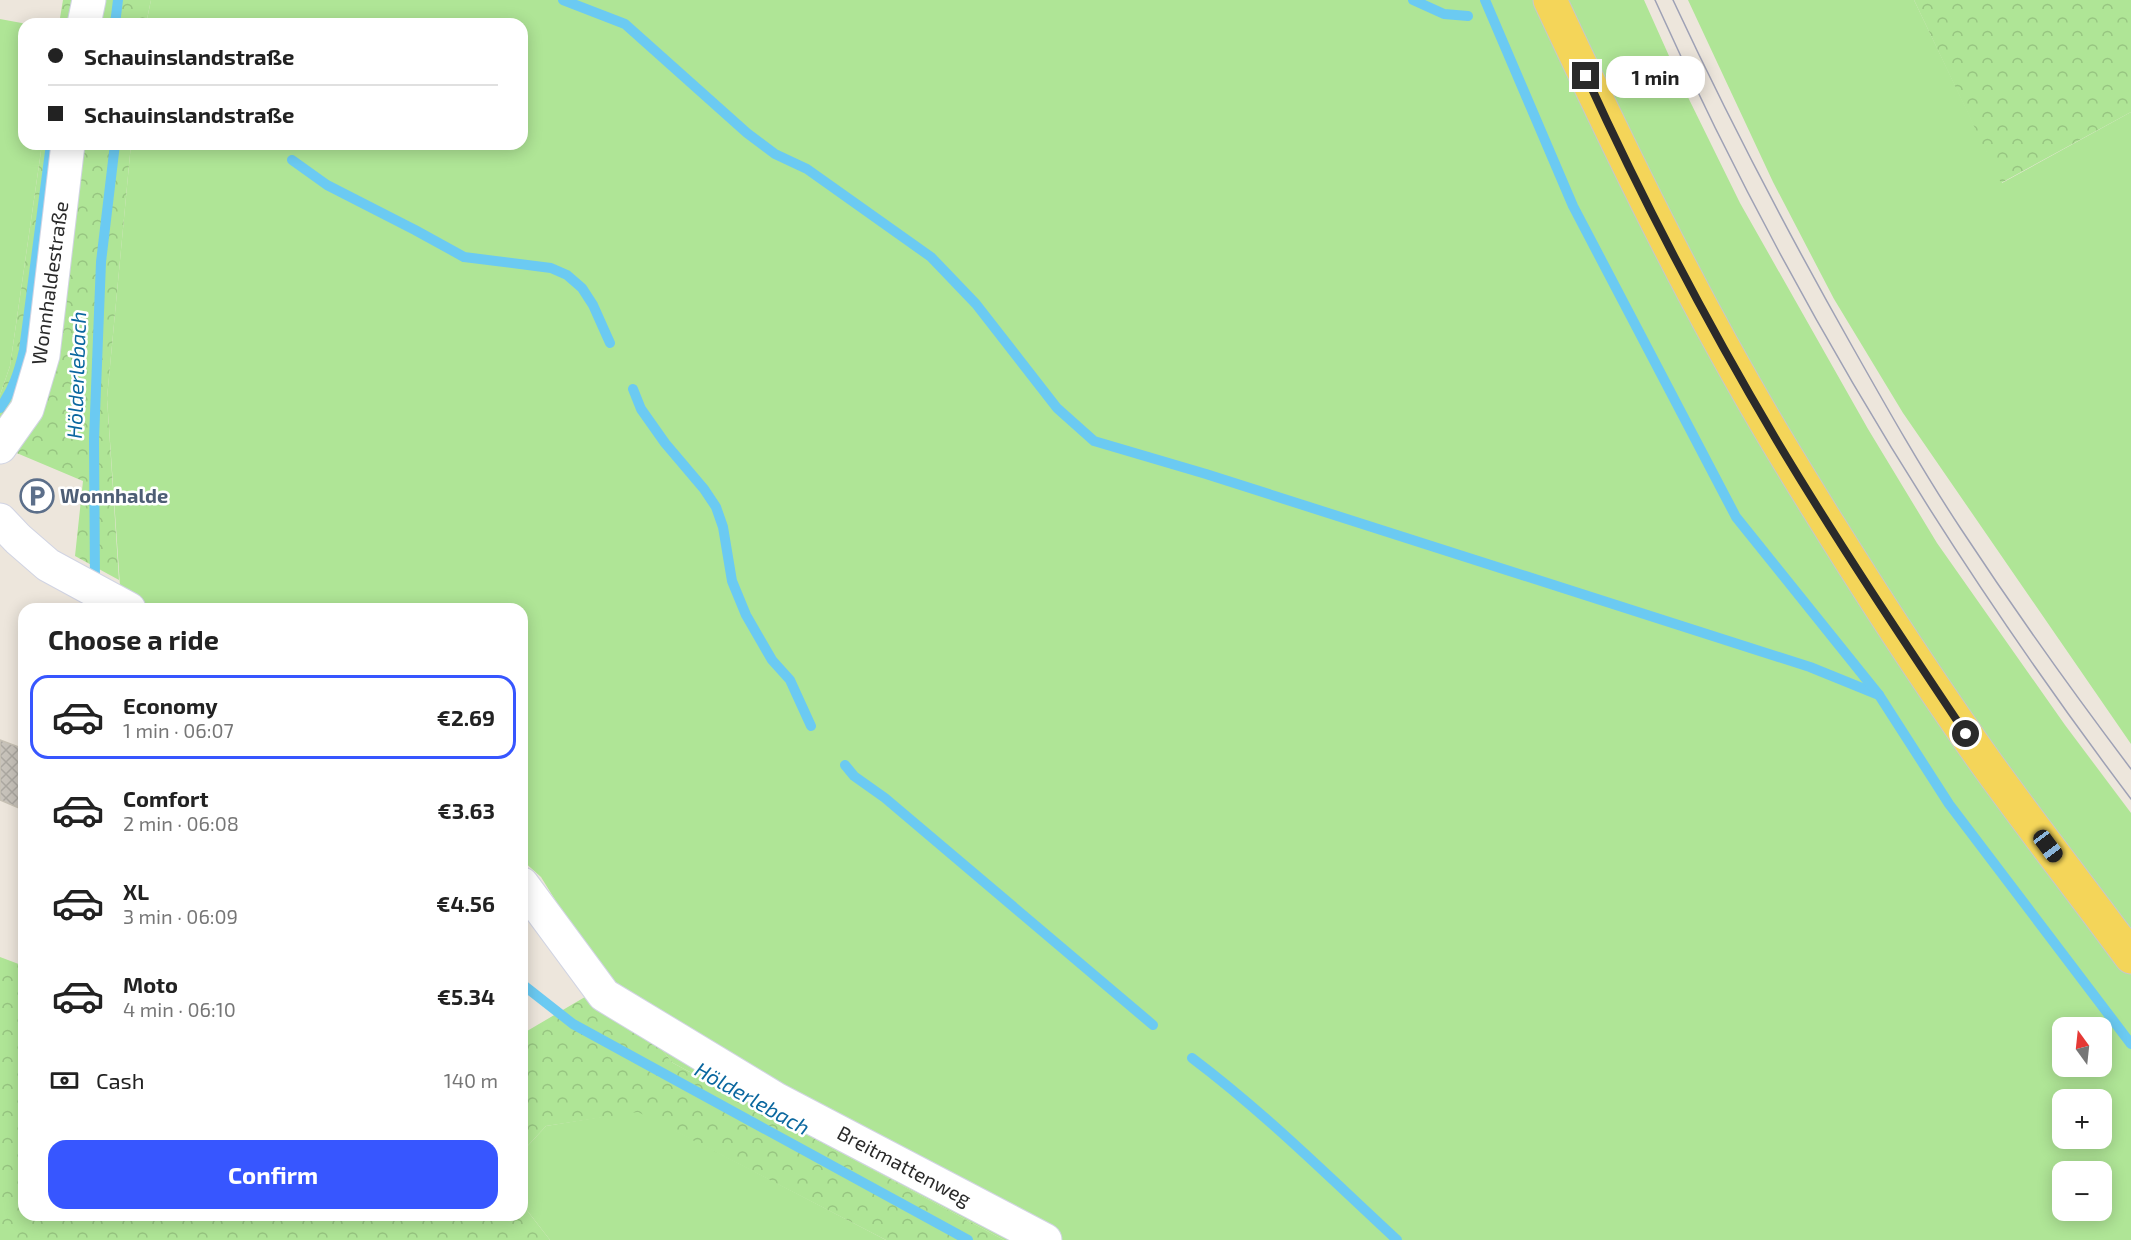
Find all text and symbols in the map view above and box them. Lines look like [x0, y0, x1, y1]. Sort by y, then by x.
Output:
text: Schauinslandstraße [84, 43, 295, 69]
callout: 1 min [1607, 55, 1706, 97]
route end [1572, 62, 1599, 89]
text: 1 min [1631, 65, 1680, 89]
text: Schauinslandstraße [84, 101, 295, 127]
street label: Wonnhaldestraße [26, 200, 72, 366]
water label: Hölderlebach [61, 311, 90, 439]
parking icon: Wonnhalde [19, 478, 55, 514]
place label: Wonnhalde [60, 483, 168, 507]
text: Choose a ride [48, 623, 219, 655]
icon: car [51, 690, 105, 744]
text: Economy [123, 692, 218, 718]
text: €2.69 [437, 704, 495, 730]
text: 1 min · 06:07 [123, 718, 234, 742]
route start [1952, 720, 1979, 747]
icon: car [51, 783, 105, 837]
text: Comfort [123, 785, 208, 811]
text: €3.63 [438, 797, 495, 823]
text: 2 min · 06:08 [123, 811, 239, 835]
car [2030, 826, 2066, 866]
icon: car [51, 876, 105, 930]
text: XL [123, 878, 149, 904]
text: €4.56 [436, 890, 495, 916]
text: 3 min · 06:09 [123, 904, 238, 928]
icon: car [51, 969, 105, 1023]
text: Moto [123, 971, 178, 997]
text: €5.34 [437, 983, 495, 1009]
text: 4 min · 06:10 [123, 997, 236, 1021]
north arrow [2052, 1017, 2112, 1077]
map controls [2052, 1017, 2112, 1221]
water label: Hölderlebach [691, 1056, 815, 1140]
icon: cash [48, 1064, 81, 1097]
text: Cash [96, 1067, 145, 1093]
text: 140 m [444, 1068, 498, 1092]
button: + [2052, 1089, 2112, 1149]
street label: Breitmattenweg [834, 1120, 975, 1210]
button: Confirm [48, 1140, 498, 1209]
button: − [2052, 1161, 2112, 1221]

